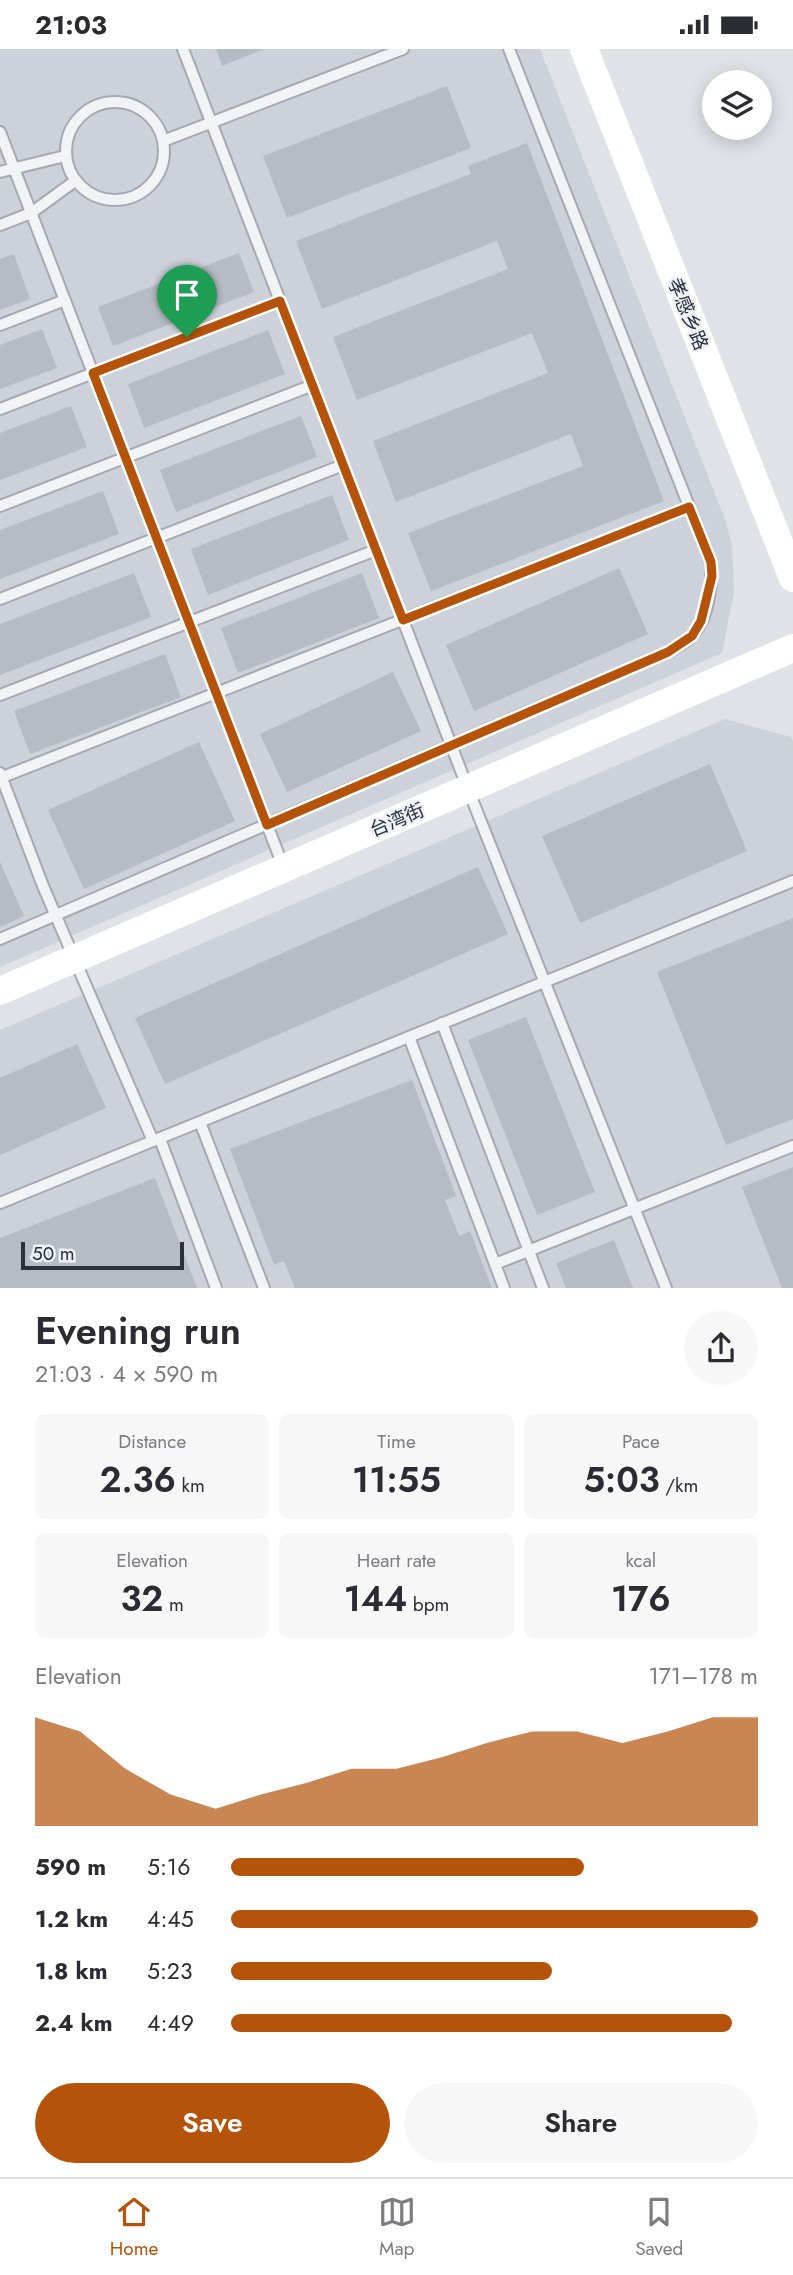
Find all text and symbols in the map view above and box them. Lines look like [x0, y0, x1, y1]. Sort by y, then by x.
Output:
text: 21:03 [35, 6, 107, 44]
map controls [702, 70, 772, 140]
button: layers [702, 70, 772, 140]
pin [157, 265, 217, 337]
street label: 孝感乡路 [661, 274, 715, 354]
icon: arrive [168, 276, 206, 314]
street label: 台湾街 [365, 796, 429, 844]
scale bar [21, 1239, 184, 1271]
text: 50 m [32, 1240, 75, 1267]
text: Evening run [35, 1303, 241, 1358]
button: share [684, 1311, 758, 1385]
text: 21:03 · 4 × 590 m [35, 1357, 218, 1391]
text: Distance [118, 1428, 186, 1455]
text: Time [377, 1428, 416, 1455]
text: Pace [622, 1428, 660, 1455]
text: 2.36 [100, 1455, 176, 1505]
text: 11:55 [352, 1455, 441, 1505]
text: 5:03 [583, 1455, 660, 1505]
text: km [176, 1472, 205, 1499]
text: /km [660, 1472, 698, 1499]
text: Elevation [116, 1547, 188, 1574]
text: Heart rate [357, 1547, 436, 1574]
text: kcal [625, 1547, 656, 1574]
text: 32 [120, 1574, 163, 1624]
text: 144 [344, 1574, 407, 1624]
text: 176 [611, 1574, 671, 1624]
text: m [163, 1591, 184, 1618]
text: bpm [407, 1591, 449, 1618]
text: Elevation [35, 1659, 122, 1693]
text: 171–178 m [648, 1659, 758, 1693]
text: 590 m [35, 1850, 106, 1884]
text: 5:16 [147, 1850, 190, 1884]
text: 1.2 km [35, 1902, 108, 1936]
text: 4:45 [147, 1902, 194, 1936]
text: 1.8 km [35, 1954, 108, 1988]
text: 5:23 [147, 1954, 193, 1988]
text: 2.4 km [35, 2006, 113, 2040]
text: 4:49 [147, 2006, 194, 2040]
button: Save [35, 2083, 390, 2163]
button: Share [404, 2083, 758, 2163]
tab: Home [110, 2193, 158, 2262]
tab: Map [378, 2193, 416, 2262]
tab: Saved [635, 2193, 683, 2262]

